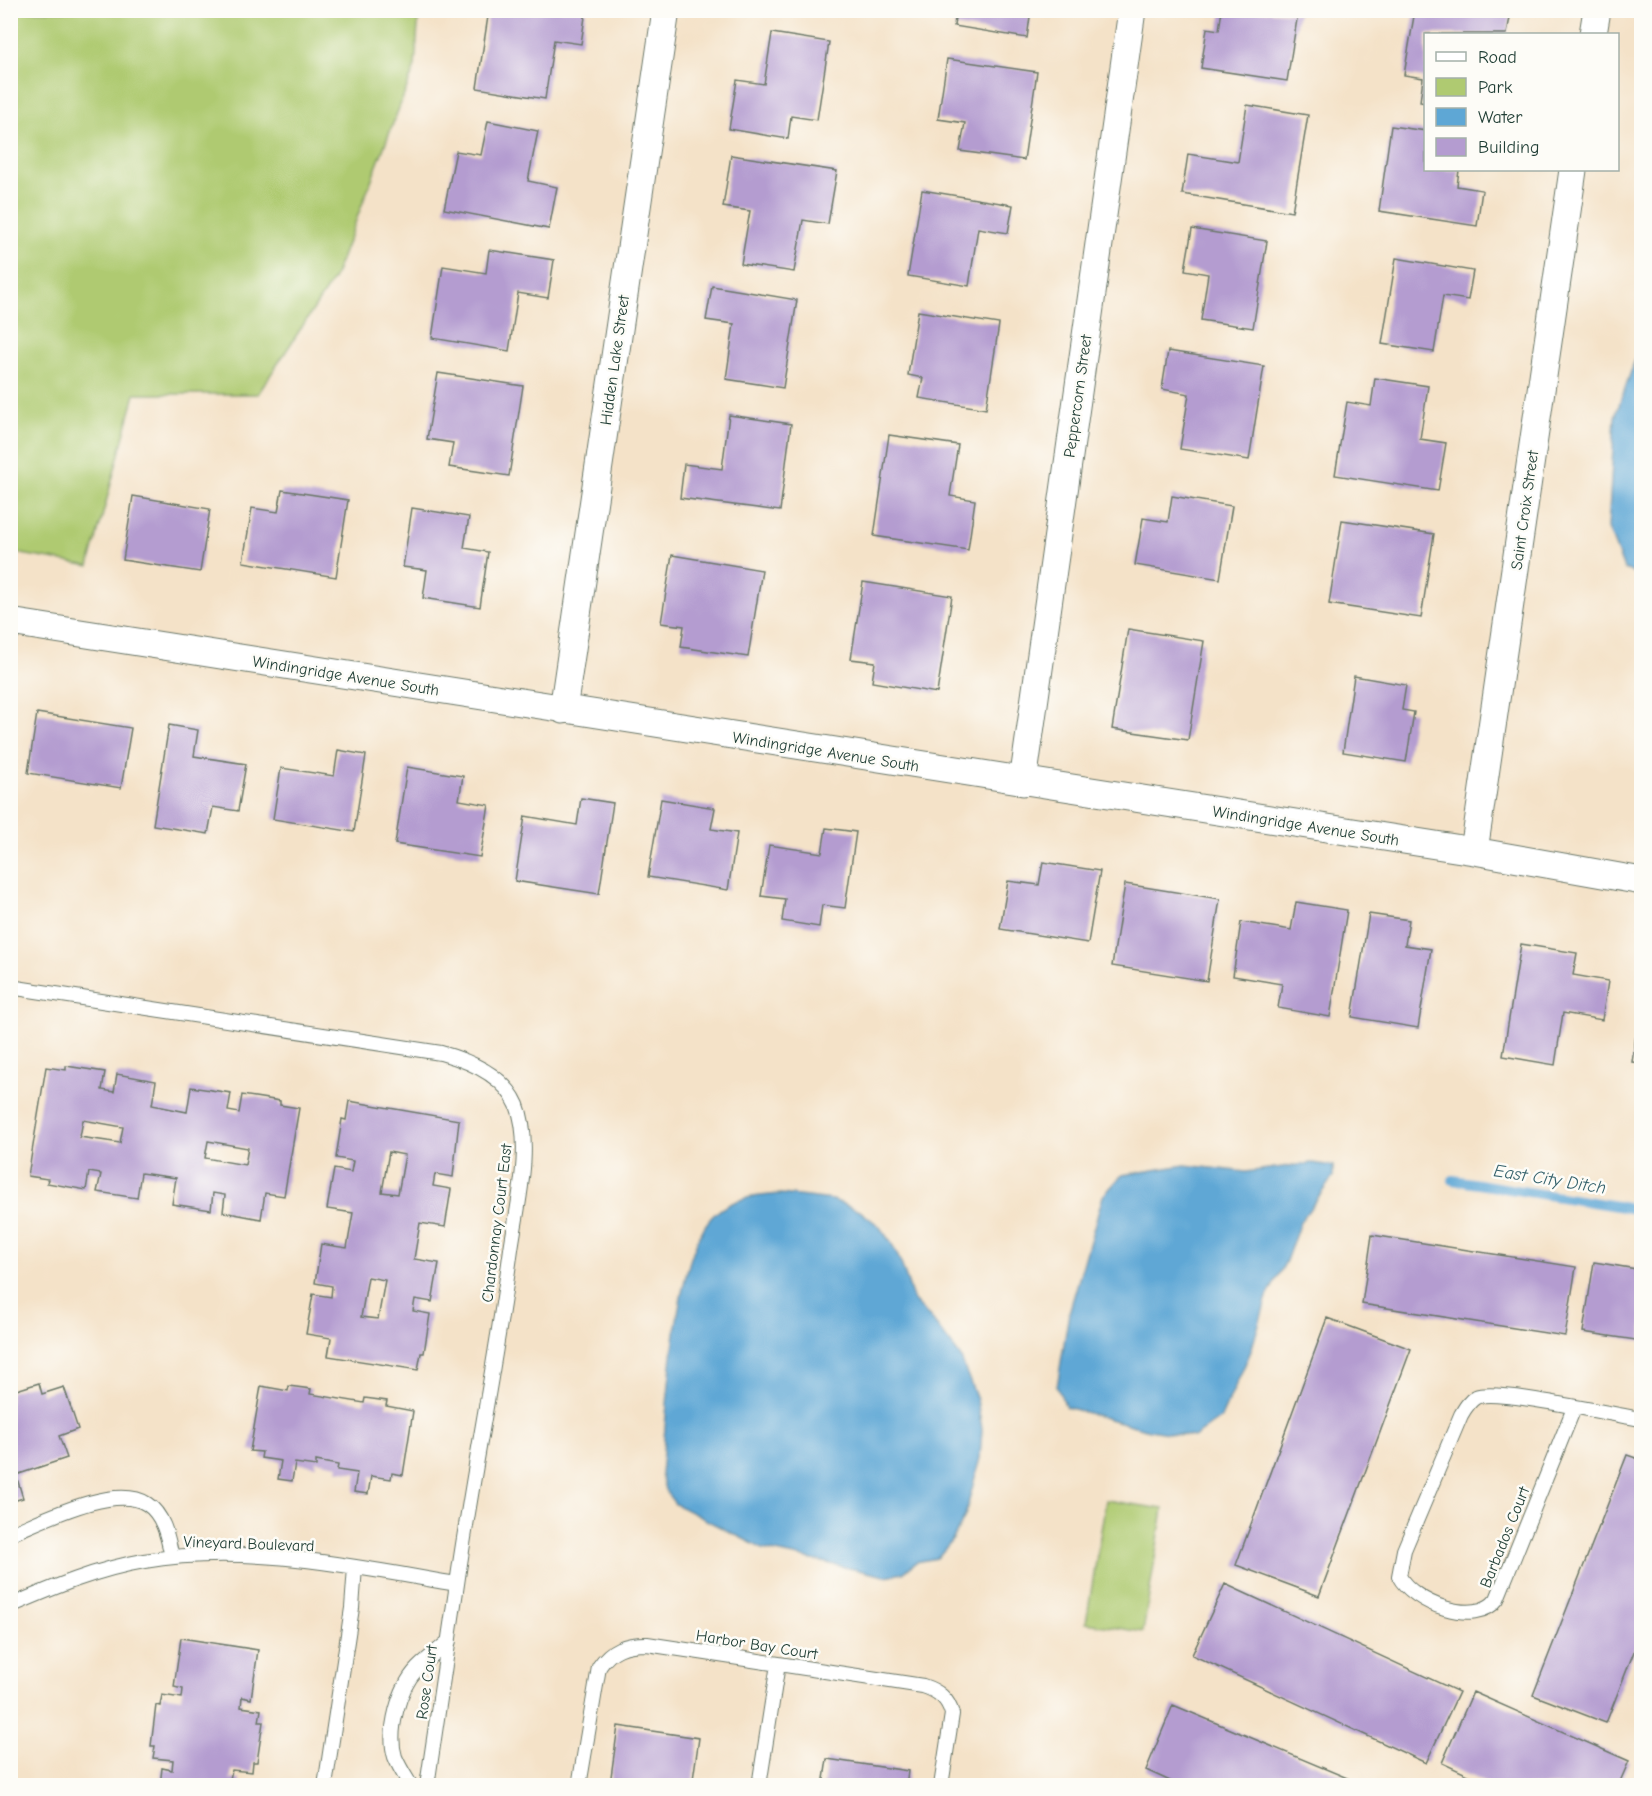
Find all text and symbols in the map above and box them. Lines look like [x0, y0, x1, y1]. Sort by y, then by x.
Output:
legend [1424, 33, 1619, 171]
text: Road [1478, 47, 1517, 68]
text: Park [1478, 77, 1513, 98]
text: Water [1478, 107, 1523, 128]
text: Building [1478, 137, 1540, 158]
street label: Hidden Lake Street [597, 294, 633, 426]
street label: Peppercorn Street [1060, 333, 1096, 459]
street label: Saint Croix Street [1508, 449, 1542, 571]
street label: Windingridge Avenue South [251, 652, 440, 700]
street label: Windingridge Avenue South [731, 728, 920, 776]
street label: Windingridge Avenue South [1211, 802, 1400, 850]
street label: Chardonnay Court East [478, 1142, 516, 1304]
water label: East City Ditch [1492, 1160, 1608, 1199]
street label: Barbados Court [1476, 1484, 1534, 1591]
street label: Vineyard Boulevard [183, 1533, 315, 1555]
street label: Harbor Bay Court [695, 1626, 819, 1664]
street label: Rose Court [413, 1643, 441, 1721]

